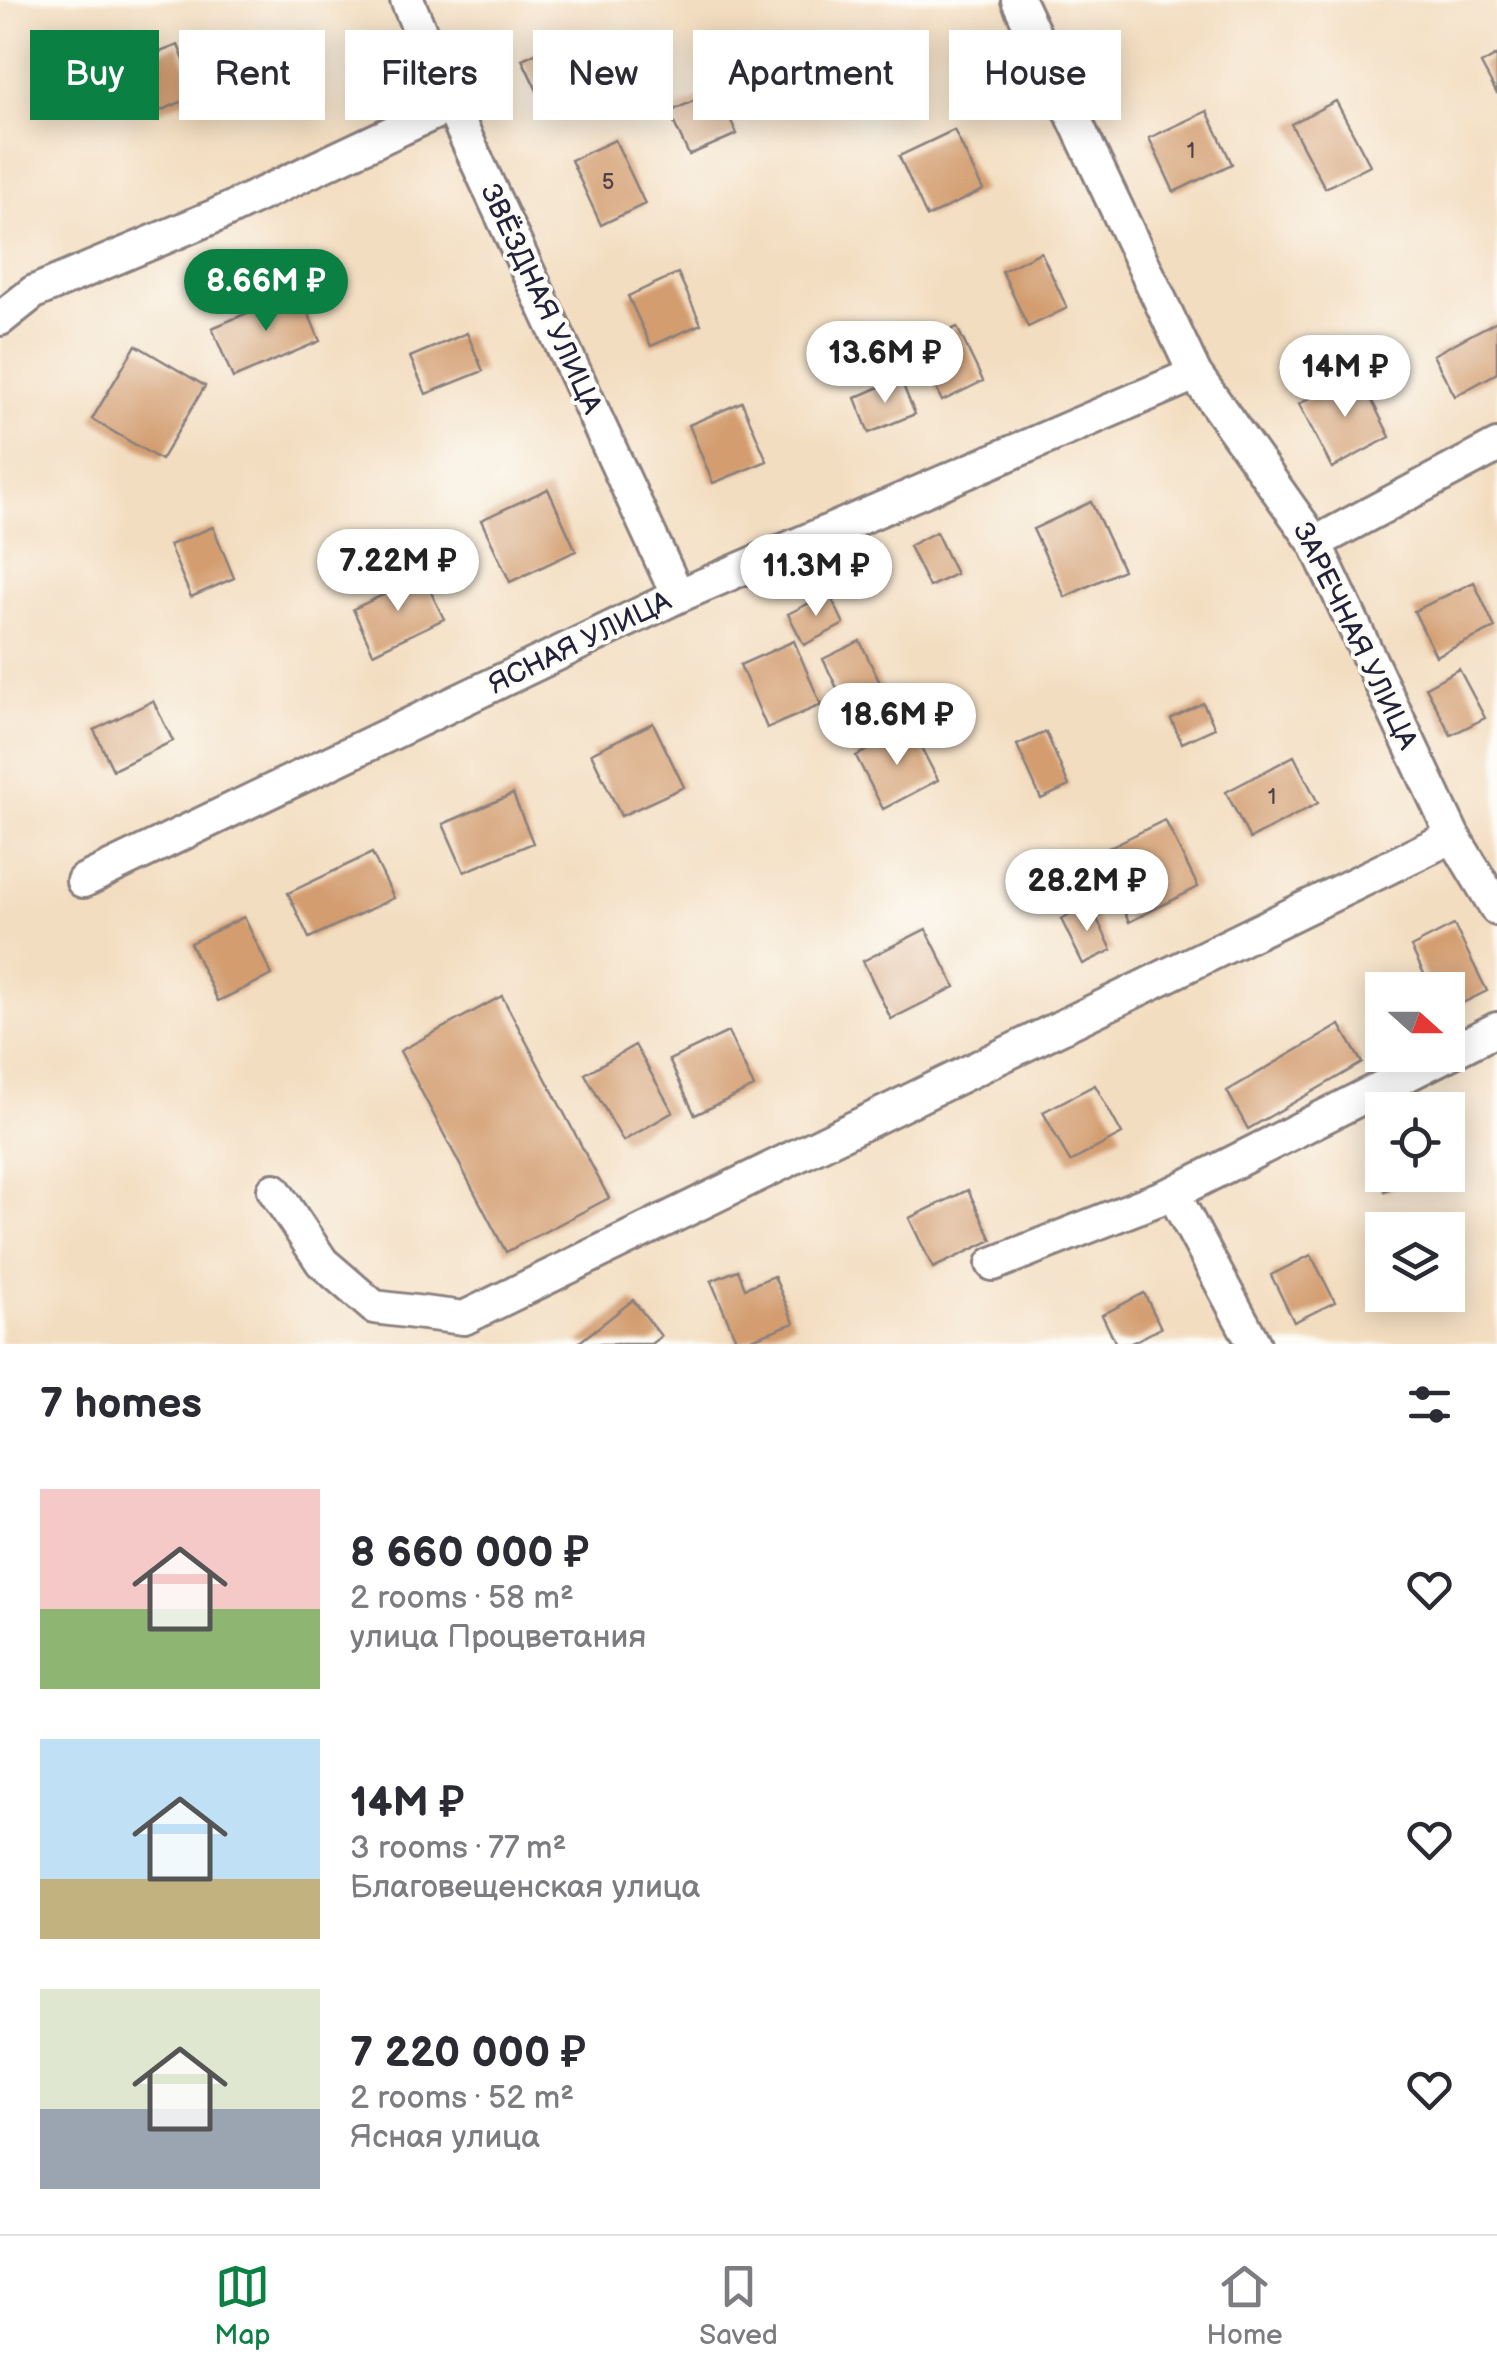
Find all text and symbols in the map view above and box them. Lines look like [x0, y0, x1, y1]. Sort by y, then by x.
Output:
chip: Buy [30, 30, 159, 120]
chip: Rent [179, 30, 325, 120]
chip: Filters [345, 30, 513, 120]
chip: New [533, 30, 673, 120]
chip: Apartment [693, 30, 929, 120]
chip: House [949, 30, 1121, 120]
house number: 1 [1187, 138, 1195, 165]
house number: 5 [602, 169, 614, 196]
street label: ЗВЁЗДНАЯ УЛИЦА [473, 179, 609, 420]
pin: 8.66M ₽ [174, 249, 358, 334]
text: 8.66M ₽ [206, 262, 326, 301]
pin: 13.6M ₽ [793, 321, 977, 406]
text: 13.6M ₽ [828, 334, 942, 373]
pin: 14M ₽ [1275, 335, 1415, 420]
text: 14M ₽ [1301, 348, 1389, 387]
street label: ЗАРЕЧНАЯ УЛИЦА [1286, 517, 1425, 756]
pin: 7.22M ₽ [306, 529, 490, 614]
pin: 11.3M ₽ [724, 534, 908, 619]
text: 7.22M ₽ [339, 542, 457, 581]
text: 11.3M ₽ [762, 547, 870, 586]
street label: ЯСНАЯ УЛИЦА [483, 584, 677, 701]
pin: 18.6M ₽ [805, 683, 989, 768]
text: 18.6M ₽ [840, 696, 954, 735]
house number: 1 [1268, 784, 1276, 811]
pin: 28.2M ₽ [995, 849, 1179, 934]
text: 28.2M ₽ [1027, 862, 1147, 901]
north arrow [1365, 972, 1465, 1072]
map controls [1365, 972, 1465, 1312]
button: locate [1365, 1092, 1465, 1192]
button: layers [1365, 1212, 1465, 1312]
icon: filters [1402, 1377, 1457, 1432]
text: 7 homes [40, 1379, 202, 1430]
text: 8 660 000 ₽ [350, 1528, 589, 1579]
icon: home [120, 1529, 240, 1649]
icon: heart [1402, 1562, 1457, 1617]
text: 2 rooms · 58 m² [350, 1579, 574, 1618]
text: улица Процветания [350, 1618, 646, 1657]
text: 14M ₽ [350, 1778, 464, 1829]
icon: home [120, 1779, 240, 1899]
icon: heart [1402, 1812, 1457, 1867]
text: 3 rooms · 77 m² [350, 1829, 566, 1868]
text: Благовещенская улица [350, 1868, 701, 1907]
text: 7 220 000 ₽ [350, 2028, 586, 2079]
icon: home [120, 2029, 240, 2149]
icon: heart [1402, 2062, 1457, 2117]
text: 2 rooms · 52 m² [350, 2079, 574, 2118]
text: Ясная улица [350, 2118, 540, 2157]
tab: Map [214, 2259, 271, 2352]
tab: Saved [699, 2259, 778, 2352]
tab: Home [1207, 2259, 1283, 2352]

